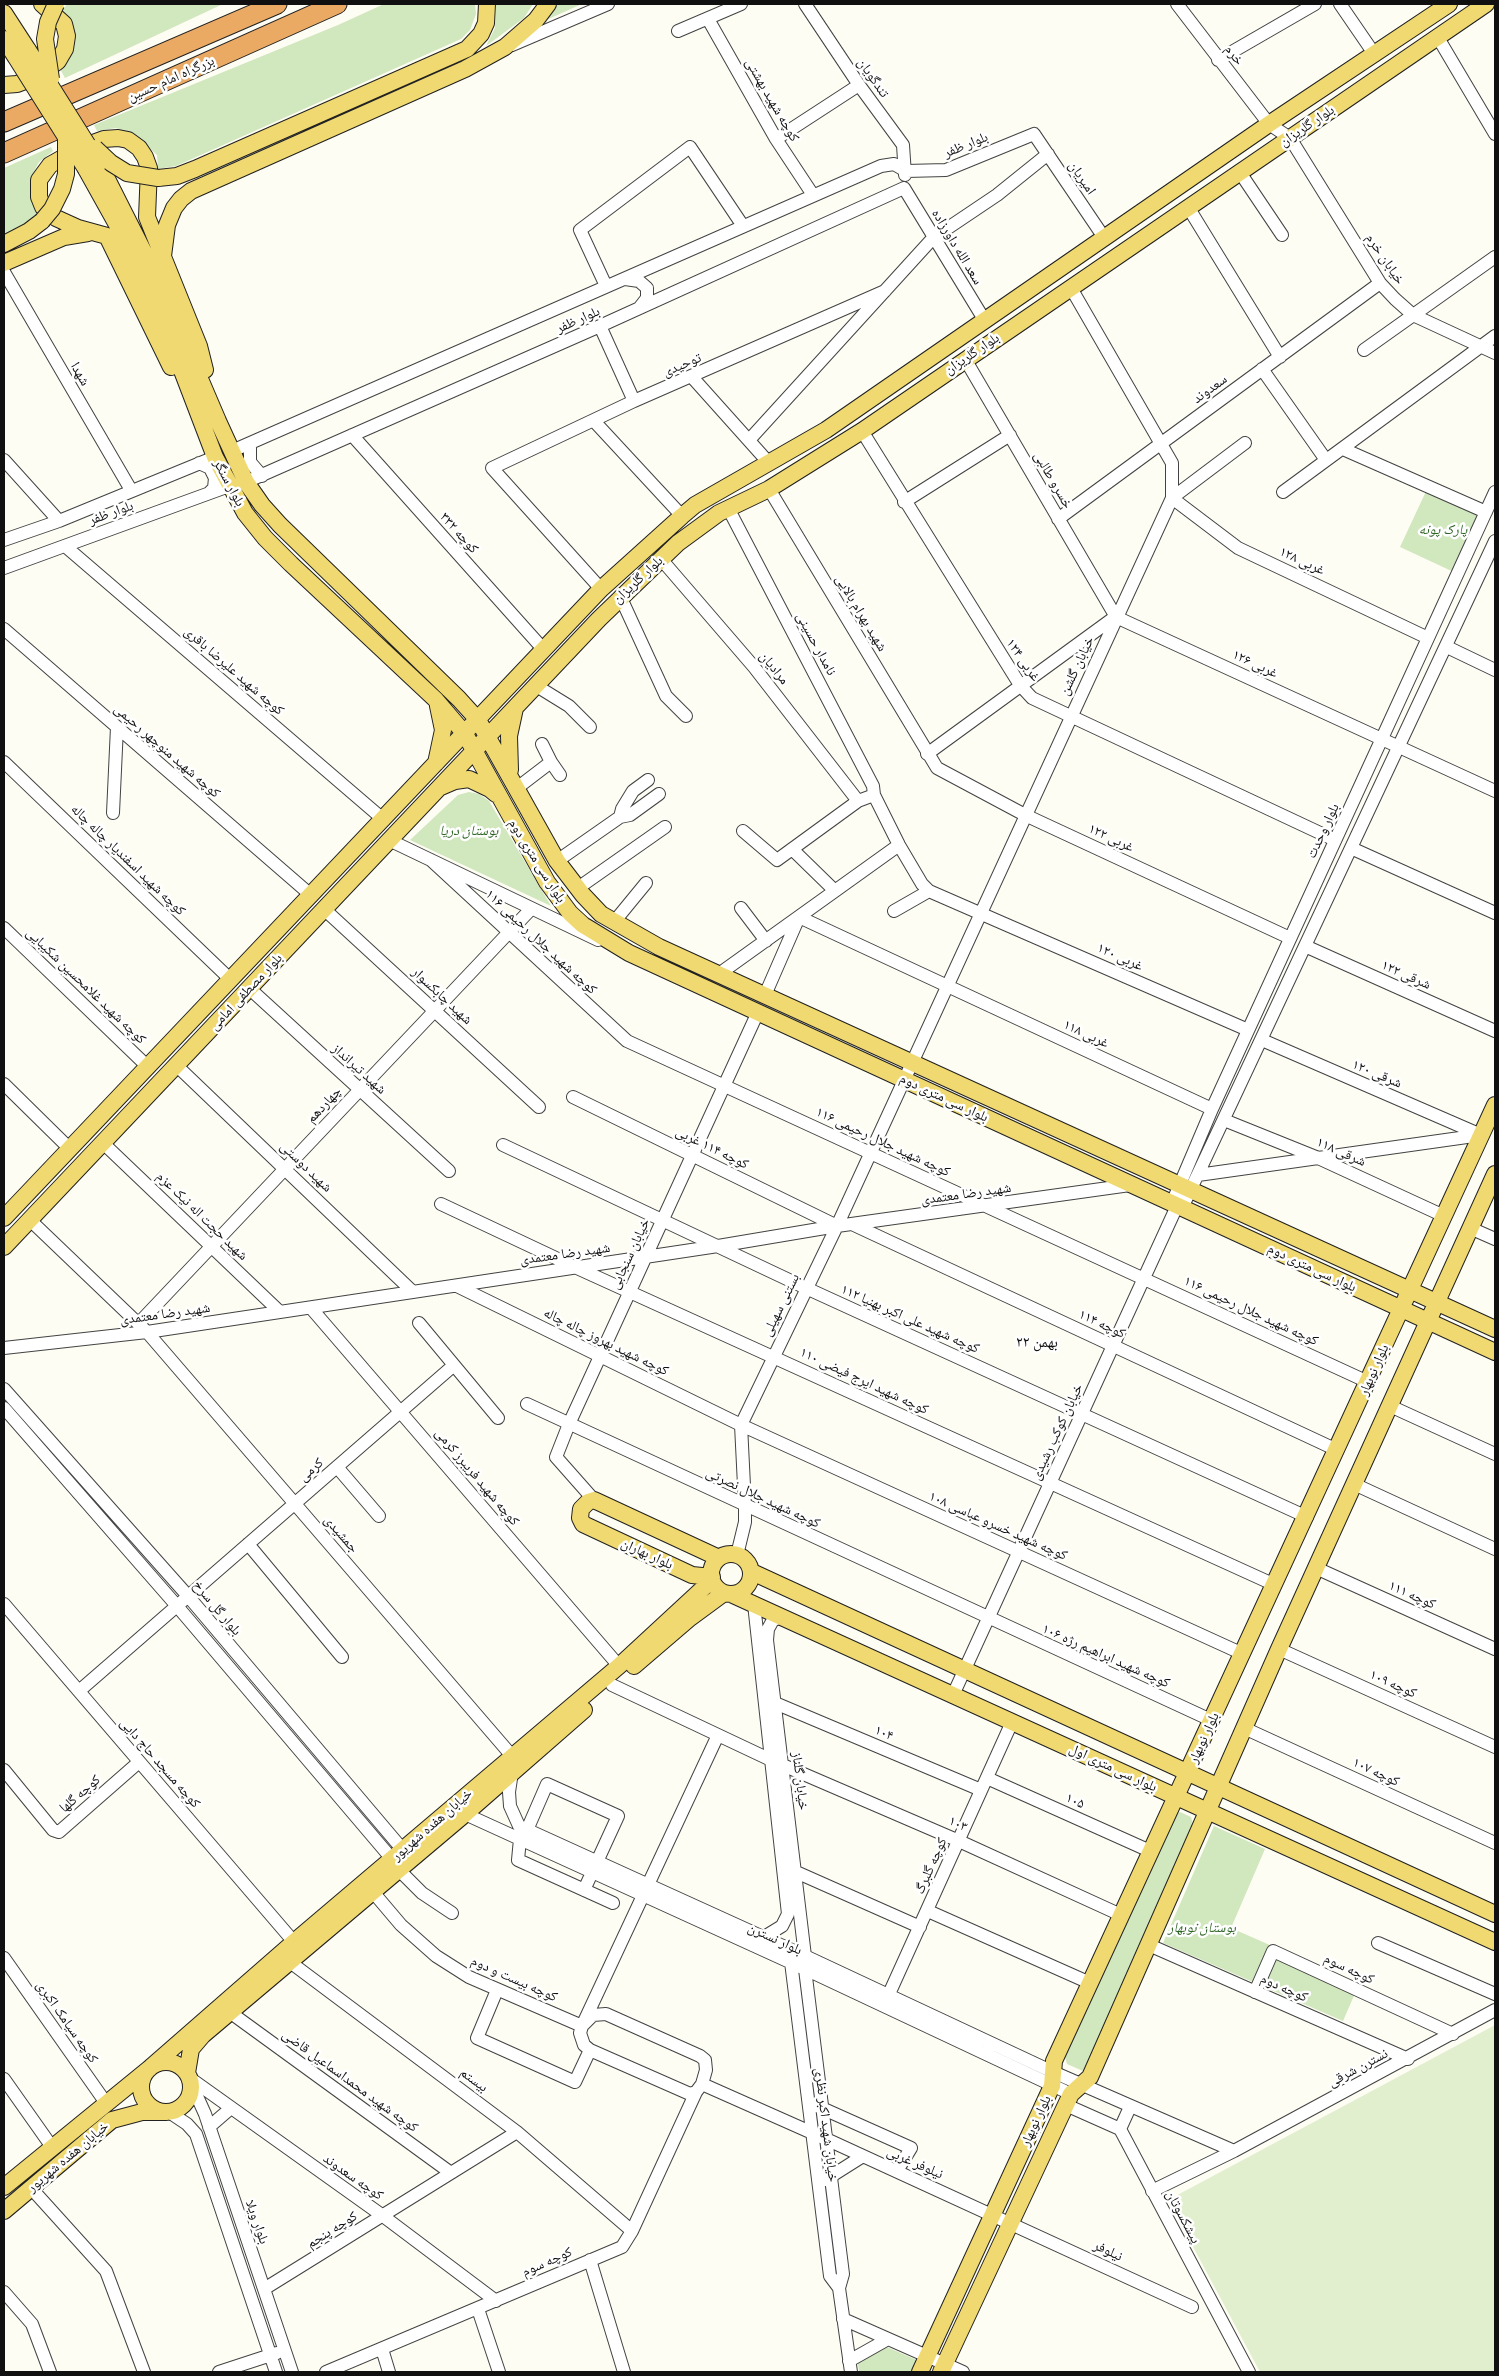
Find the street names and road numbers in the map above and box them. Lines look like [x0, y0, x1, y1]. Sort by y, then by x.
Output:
street label: خرم [1221, 41, 1247, 69]
street label: بزرگراه امام حسین [125, 52, 217, 106]
street label: کوچه شهید بهشتی [741, 55, 803, 145]
street label: تندگویان [853, 55, 893, 101]
street label: بلوار گلریزان [1276, 102, 1338, 150]
street label: بلوار ظفر [941, 129, 991, 161]
street label: امیریان [1065, 158, 1099, 198]
street label: سعد الله داورزاده [928, 206, 986, 288]
street label: خیابان خرم [1362, 230, 1408, 288]
street label: بلوار ظفر [554, 303, 602, 337]
street label: بلوار گلریزان [941, 330, 1003, 378]
street label: توحیدی [660, 349, 704, 381]
street label: شهدا [67, 359, 93, 389]
street label: سعدوند [1189, 371, 1231, 407]
street label: خسرو طالبی [1030, 448, 1076, 512]
street label: بلوار سنگر [210, 456, 248, 510]
street label: بلوار ظفر [86, 497, 136, 529]
street label: کوچه ۳۳۲ [436, 509, 482, 557]
street label: ۱۲۸ غربی [1277, 543, 1327, 579]
street label: بلوار گلریزان [609, 552, 667, 608]
street label: شهید بهرام بالایی [831, 571, 891, 655]
street label: نامدار حسینی [792, 609, 840, 679]
street label: کوچه شهید علیرضا باقری [181, 623, 287, 719]
street label: خیابان گلشن [1056, 634, 1098, 698]
street label: ۱۲۴ غربی [1002, 635, 1044, 685]
street label: ۱۲۶ غربی [1230, 646, 1280, 682]
street label: مرادیان [756, 648, 792, 688]
street label: کوچه شهید منوچهر رحیمی [110, 700, 224, 802]
street label: کوچه شهید اسفندیار چاله چاله [67, 801, 189, 919]
street label: بلوار وحدت [1303, 801, 1343, 861]
street label: بلوار سی متری دوم [504, 816, 570, 906]
street label: ۱۲۲ غربی [1086, 820, 1136, 856]
street label: کوچه شهید جلال رحیمی ۱۱۶ [482, 886, 600, 998]
street label: کوچه شهید غلامحسین شکیبایی [23, 924, 149, 1048]
street label: ۱۲۰ غربی [1095, 940, 1145, 974]
street label: بلوار مصطفی امامی [206, 950, 286, 1034]
street label: ۱۲۲ شرقی [1379, 957, 1433, 993]
street label: شهید چابکسوار [408, 964, 476, 1028]
street label: ۱۱۸ غربی [1061, 1016, 1111, 1052]
street label: شهید تیرانداز [328, 1040, 390, 1098]
street label: ۱۲۰ شرقی [1350, 1056, 1404, 1092]
street label: بلوار سی متری دوم [897, 1070, 991, 1126]
street label: چهاردهم [303, 1083, 345, 1127]
street label: کوچه شهید جلال رحیمی ۱۱۶ [813, 1103, 953, 1181]
street label: کوچه ۱۱۴ غربی [673, 1123, 751, 1173]
street label: ۱۱۸ شرقی [1314, 1134, 1368, 1170]
street label: شهید دوستی [277, 1138, 335, 1196]
street label: شهید حجت اله نیک عزم [153, 1168, 251, 1264]
street label: شهید رضا معتمدی [920, 1179, 1012, 1209]
street label: خیابان سنجابی [606, 1216, 654, 1292]
street label: شهید رضا معتمدی [519, 1239, 611, 1269]
street label: بلوار سی متری دوم [1265, 1240, 1359, 1296]
street label: بستنی سهیلی [759, 1271, 803, 1339]
street label: کوچه شهید جلال رحیمی ۱۱۶ [1181, 1272, 1321, 1350]
street label: کوچه شهید علی اکبر بهنیا ۱۱۲ [838, 1281, 982, 1357]
street label: شهید رضا معتمدی [119, 1299, 211, 1329]
street label: کوچه شهید بهروز چاله چاله [541, 1304, 671, 1380]
street label: کوچه ۱۱۴ [1076, 1306, 1128, 1342]
street label: بلوار نوبهار [1355, 1342, 1393, 1398]
street label: کوچه شهید ایرج فیضی ۱۱۰ [797, 1344, 931, 1418]
street label: خیابان کوکب رشیدی [1027, 1381, 1087, 1483]
street label: کوچه شهید فریبرز کرمی [431, 1425, 523, 1529]
street label: کرمی [295, 1455, 327, 1485]
street label: کوچه شهید جلال نصرتی [703, 1464, 823, 1532]
street label: کوچه شهید خسرو عباسی ۱۰۸ [926, 1488, 1070, 1564]
street label: جمشیدی [320, 1512, 362, 1556]
street label: بلوار بهاران [618, 1535, 676, 1573]
street label: بلوار گل سرخ [189, 1577, 245, 1639]
street label: کوچه ۱۱۱ [1386, 1577, 1438, 1613]
street label: کوچه شهید ابراهیم رژه ۱۰۶ [1040, 1620, 1172, 1692]
street label: کوچه ۱۰۹ [1367, 1666, 1419, 1702]
street label: بلوار نوبهار [1185, 1710, 1223, 1766]
street label: کوچه مسجد حاج دایی [116, 1715, 204, 1811]
street label: ۱۰۴ [872, 1722, 896, 1744]
street label: بلوار سی متری اول [1066, 1740, 1160, 1796]
street label: خیابان گلناز [788, 1751, 812, 1811]
street label: کوچه ۱۰۷ [1350, 1754, 1402, 1790]
street label: کوچه گلها [56, 1772, 104, 1816]
street label: خیابان هفده شهریور [388, 1785, 476, 1865]
street label: ۱۰۵ [1063, 1789, 1087, 1813]
street label: ۱۰۳ [946, 1812, 970, 1836]
street label: کوچه گلبرگ [911, 1835, 951, 1897]
street label: بلوار نسترن [745, 1919, 805, 1959]
street label: کوچه سوم [1321, 1950, 1377, 1988]
street label: کوچه بیست و دوم [468, 1952, 560, 2006]
street label: کوچه دوم [1258, 1970, 1310, 2006]
street label: کوچه سیامک اکبری [32, 1978, 102, 2066]
street label: کوچه شهید محمداسماعیل قاضی [279, 2026, 421, 2136]
street label: نسترن شرقی [1325, 2045, 1391, 2091]
street label: بیستم [457, 2064, 491, 2096]
street label: خیابان شهید اکبر نظری [811, 2067, 841, 2183]
street label: بلوار نوبهار [1017, 2093, 1055, 2149]
street label: خیابان هفده شهریور [24, 2118, 112, 2196]
street label: نیلوفر غربی [884, 2143, 946, 2183]
street label: کوچه سعدوند [320, 2150, 386, 2204]
street label: پیشکسوتان [1162, 2187, 1204, 2247]
street label: بلوار ویلا [242, 2198, 272, 2246]
street label: کوچه پنجم [304, 2208, 360, 2252]
street label: نیلوفر [1091, 2237, 1125, 2265]
street label: کوچه سوم [519, 2243, 575, 2281]

